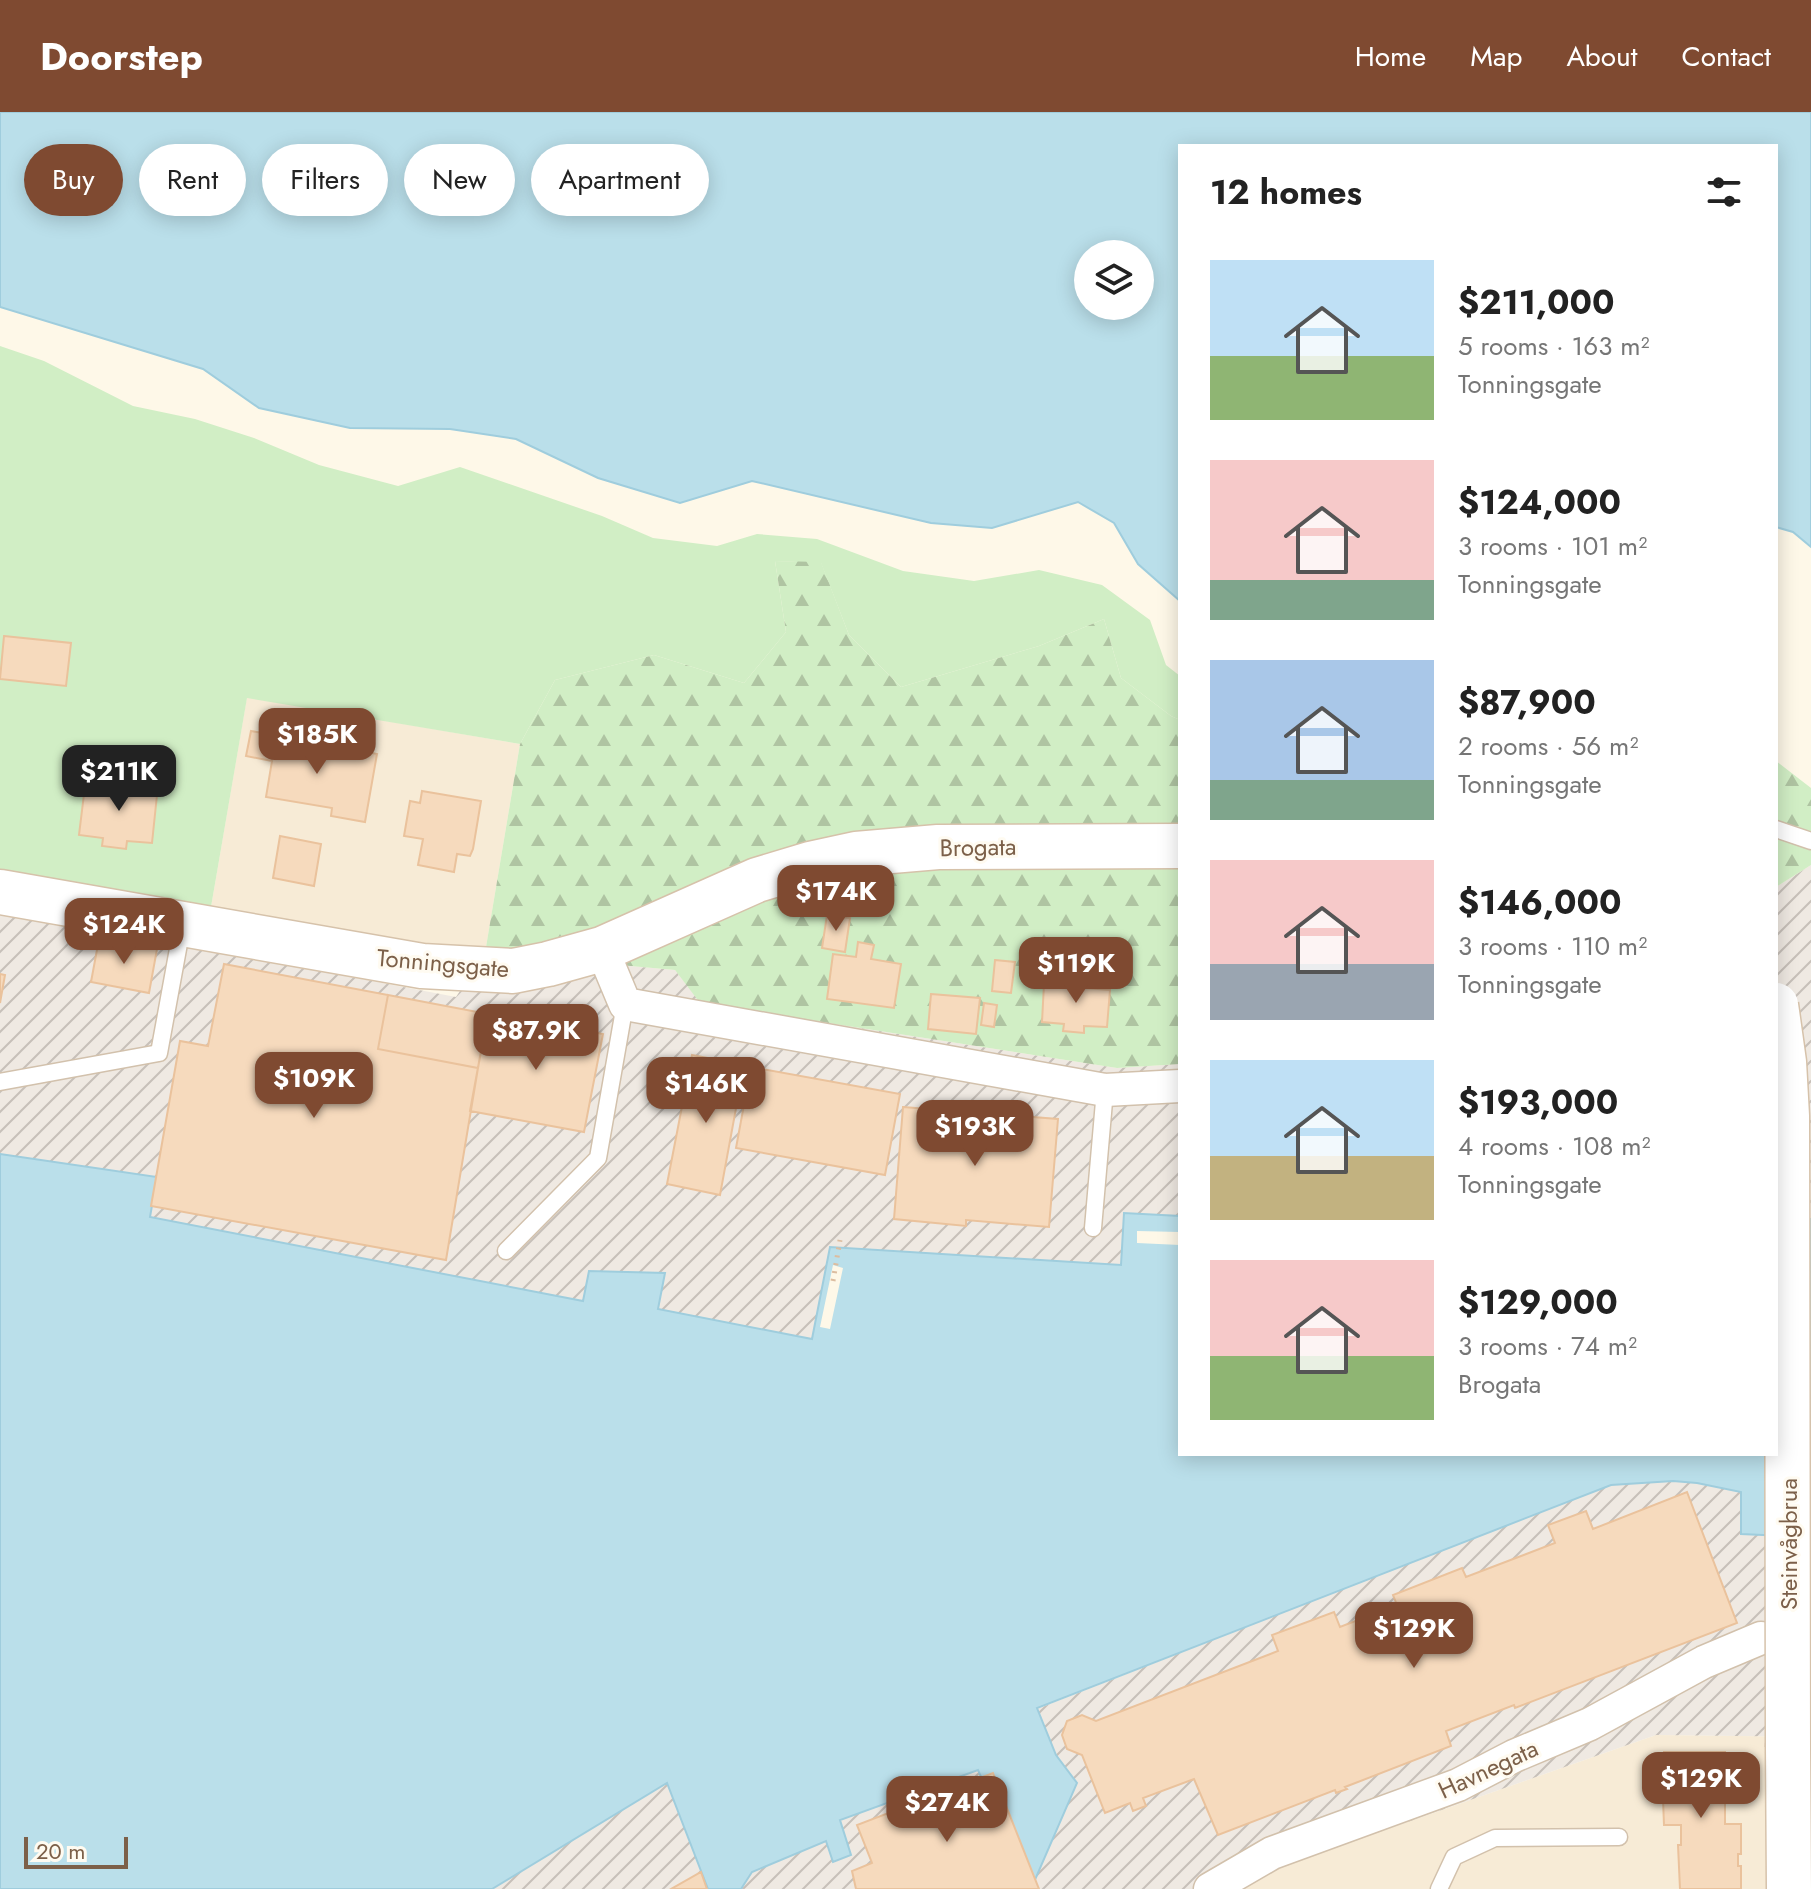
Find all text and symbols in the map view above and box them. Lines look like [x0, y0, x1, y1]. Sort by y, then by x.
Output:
text: Doorstep [40, 29, 203, 84]
text: Home [1355, 36, 1426, 77]
text: Map [1470, 36, 1522, 77]
text: About [1566, 36, 1638, 77]
text: Contact [1682, 36, 1771, 77]
chip: Buy [24, 144, 123, 216]
chip: Rent [139, 144, 246, 216]
chip: Filters [262, 144, 388, 216]
chip: New [404, 144, 515, 216]
chip: Apartment [531, 144, 709, 216]
text: 12 homes [1210, 168, 1362, 217]
icon: filters [1702, 170, 1746, 214]
map controls [1074, 240, 1154, 320]
button: layers [1074, 240, 1154, 320]
text: $211,000 [1458, 278, 1615, 327]
icon: home [1274, 292, 1370, 388]
text: 5 rooms · 163 m² [1458, 327, 1650, 365]
text: Tonningsgate [1458, 365, 1602, 403]
text: $124,000 [1458, 478, 1621, 527]
icon: home [1274, 492, 1370, 588]
text: 3 rooms · 101 m² [1458, 527, 1647, 565]
text: Tonningsgate [1458, 565, 1602, 603]
text: $87,900 [1458, 678, 1596, 727]
icon: home [1274, 692, 1370, 788]
pin: $185K [261, 708, 373, 776]
text: $185K [277, 715, 357, 753]
text: 2 rooms · 56 m² [1458, 727, 1638, 765]
pin: $211K [63, 745, 175, 813]
text: $211K [80, 752, 158, 790]
text: Tonningsgate [1458, 765, 1602, 803]
street label: Brogata [939, 829, 1017, 865]
pin: $174K [780, 865, 892, 933]
text: $174K [795, 872, 877, 910]
text: $146,000 [1458, 878, 1621, 927]
icon: home [1274, 892, 1370, 988]
pin: $124K [68, 898, 180, 966]
text: $124K [83, 905, 165, 943]
text: 3 rooms · 110 m² [1458, 927, 1647, 965]
pin: $119K [1020, 937, 1132, 1005]
street label: Tonningsgate [375, 940, 511, 986]
text: $119K [1037, 944, 1115, 982]
text: Tonningsgate [1458, 965, 1602, 1003]
pin: $87.9K [471, 1004, 601, 1072]
text: $87.9K [491, 1011, 581, 1049]
pin: $109K [258, 1052, 370, 1120]
pin: $146K [650, 1057, 762, 1125]
text: $109K [273, 1059, 355, 1097]
text: $146K [664, 1064, 748, 1102]
text: $193,000 [1458, 1078, 1618, 1127]
icon: home [1274, 1092, 1370, 1188]
pin: $193K [919, 1100, 1031, 1168]
text: $193K [934, 1107, 1016, 1145]
text: 4 rooms · 108 m² [1458, 1127, 1651, 1165]
text: Tonningsgate [1458, 1165, 1602, 1203]
text: $129,000 [1458, 1278, 1618, 1327]
icon: home [1274, 1292, 1370, 1388]
text: 3 rooms · 74 m² [1458, 1327, 1637, 1365]
text: Brogata [1458, 1365, 1541, 1403]
street label: Steinvågbrua [1771, 1478, 1806, 1610]
pin: $129K [1358, 1602, 1470, 1670]
text: $129K [1373, 1609, 1455, 1647]
street label: Havnegata [1432, 1731, 1544, 1807]
pin: $129K [1645, 1752, 1757, 1820]
text: $129K [1660, 1759, 1742, 1797]
pin: $274K [891, 1776, 1003, 1844]
text: $274K [904, 1783, 990, 1821]
scale bar [24, 1833, 128, 1869]
text: 20 m [36, 1835, 85, 1867]

